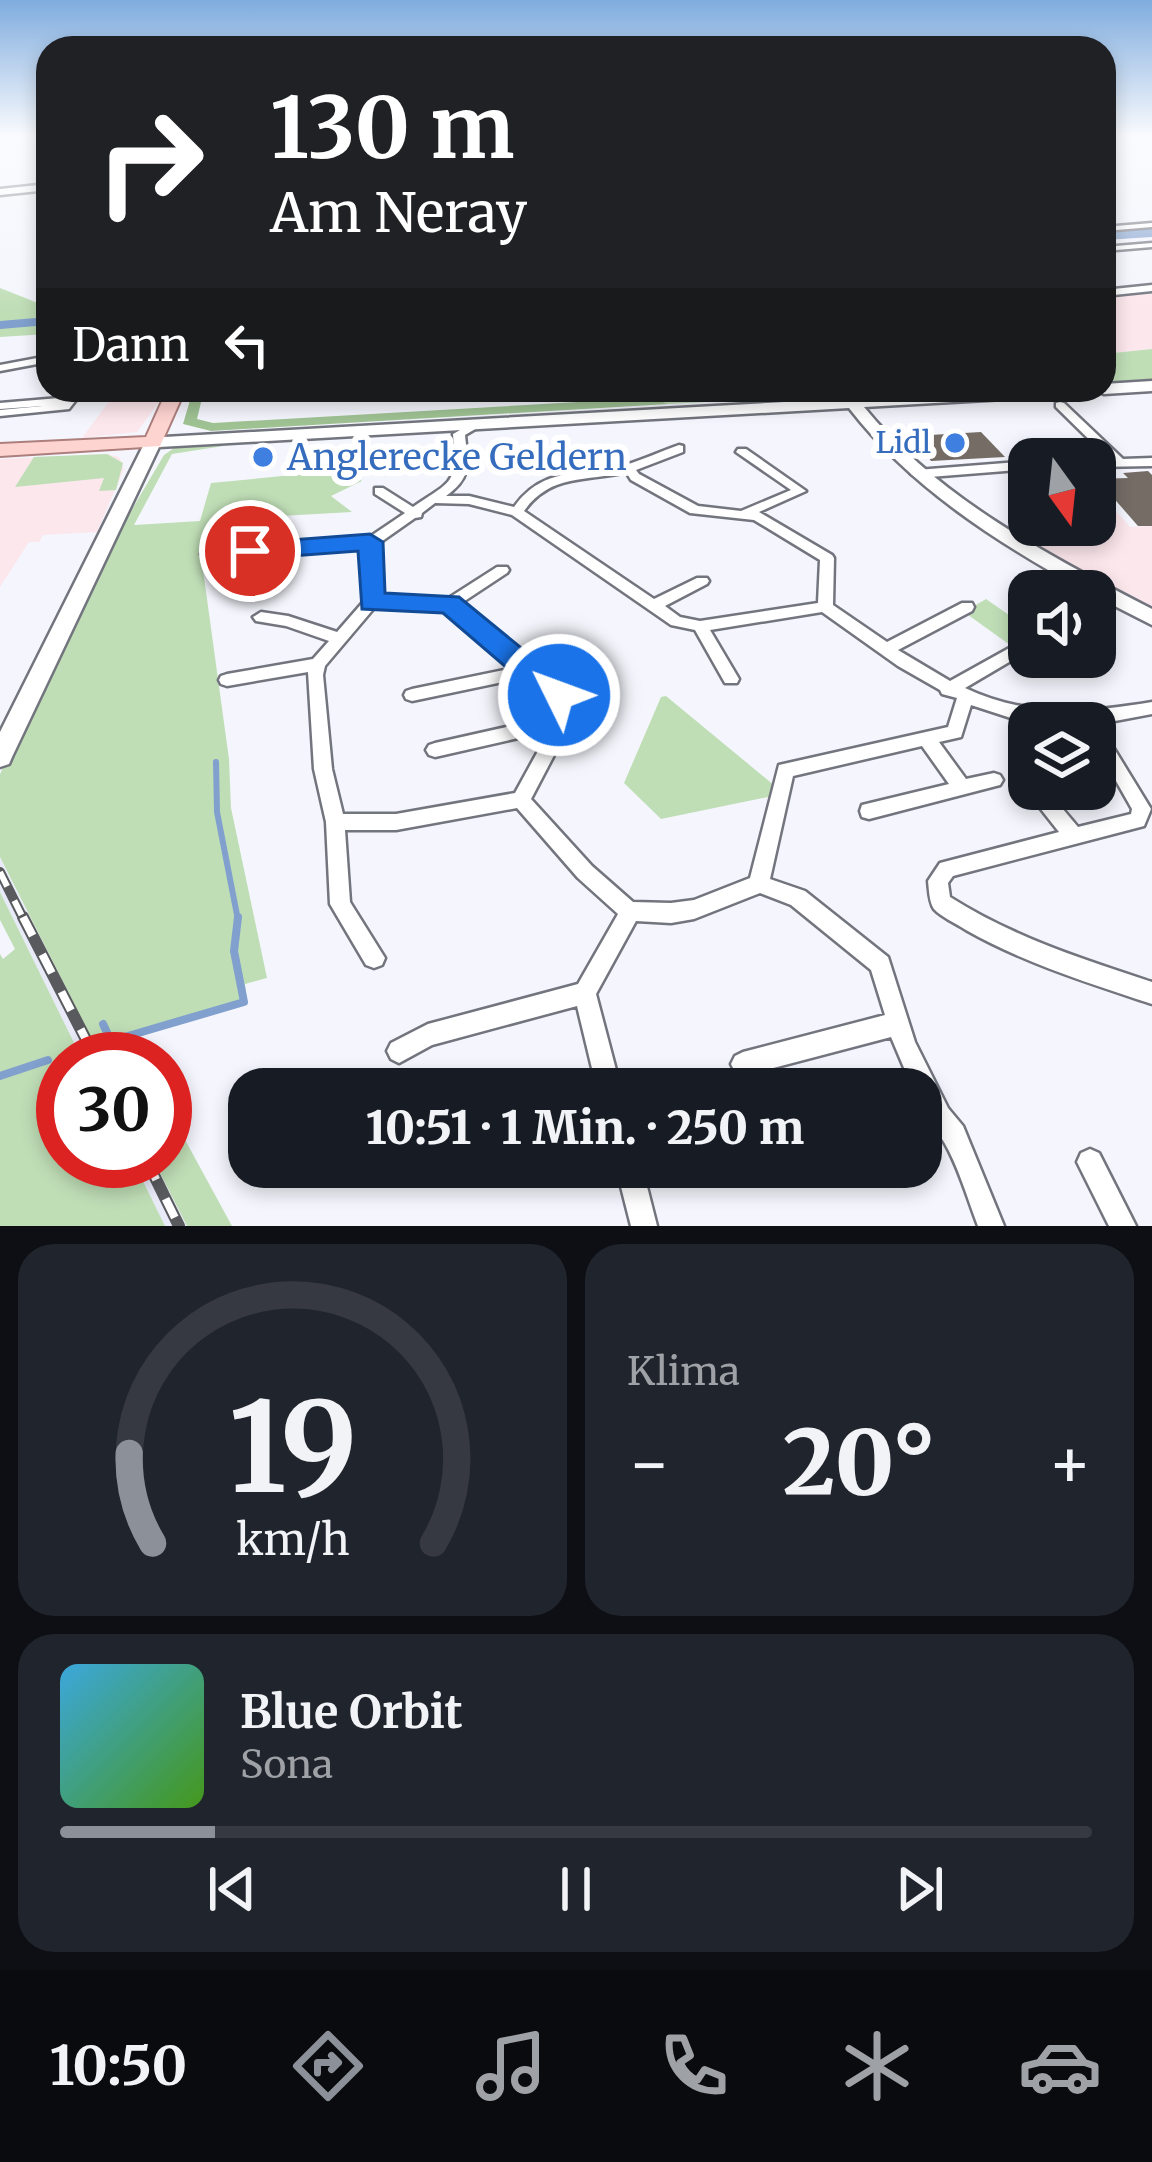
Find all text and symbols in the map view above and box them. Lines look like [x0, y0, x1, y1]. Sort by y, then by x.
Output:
text: 130 m [270, 75, 514, 181]
icon: right [72, 84, 228, 240]
text: Am Neray [270, 179, 527, 247]
icon: left [214, 312, 280, 378]
text: Dann [72, 317, 190, 373]
place label: Lidl [875, 423, 931, 461]
marker: Lidl [942, 430, 968, 456]
place label: Anglerecke Geldern [286, 435, 627, 480]
north arrow [1008, 438, 1116, 546]
map controls [1008, 438, 1116, 810]
marker: Anglerecke Geldern [250, 444, 276, 470]
pin [199, 500, 301, 602]
icon: arrive [217, 518, 283, 584]
button: sound [1008, 570, 1116, 678]
position arrow [496, 632, 622, 758]
button: layers [1008, 702, 1116, 810]
speed limit sign: 30 [36, 1032, 192, 1188]
text: 10:51 · 1 Min. · 250 m [366, 1100, 804, 1156]
text: Klima [627, 1347, 740, 1396]
text: 19 [228, 1369, 357, 1526]
text: 20° [783, 1406, 936, 1520]
text: − [627, 1422, 671, 1505]
text: + [1048, 1422, 1092, 1505]
text: km/h [236, 1513, 349, 1567]
text: Blue Orbit [240, 1684, 463, 1740]
text: Sona [240, 1740, 333, 1789]
icon: previous [199, 1856, 265, 1922]
icon: pause [543, 1856, 609, 1922]
icon: next [887, 1856, 953, 1922]
icon: directions [286, 2024, 370, 2108]
icon: music [469, 2024, 553, 2108]
icon: phone [652, 2024, 736, 2108]
icon: climate [835, 2024, 919, 2108]
icon: car [1018, 2024, 1102, 2108]
text: 10:50 [50, 2032, 187, 2100]

